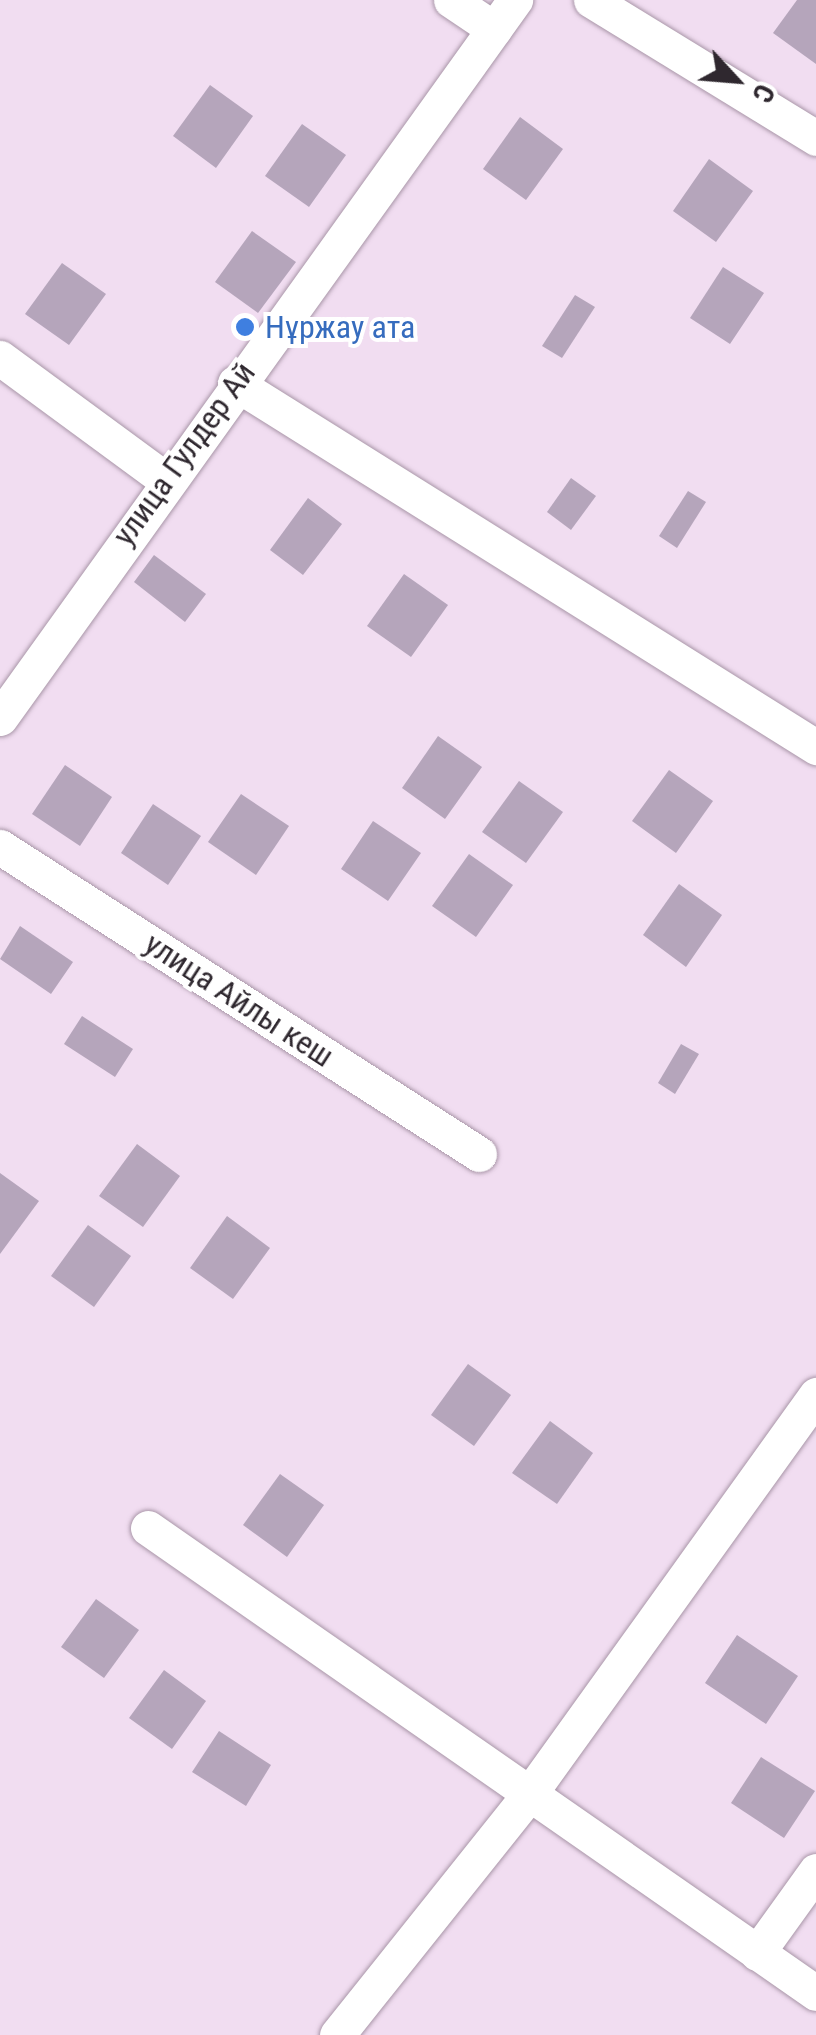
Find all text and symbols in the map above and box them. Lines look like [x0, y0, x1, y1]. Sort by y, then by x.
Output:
north arrow [686, 30, 786, 130]
text: С [745, 79, 782, 108]
place label: Нұржау ата [265, 308, 415, 346]
marker: Нұржау ата [234, 316, 256, 338]
street label: улица Гулдер Ай [105, 355, 263, 553]
street label: улица Айлы кеш [137, 925, 341, 1075]

